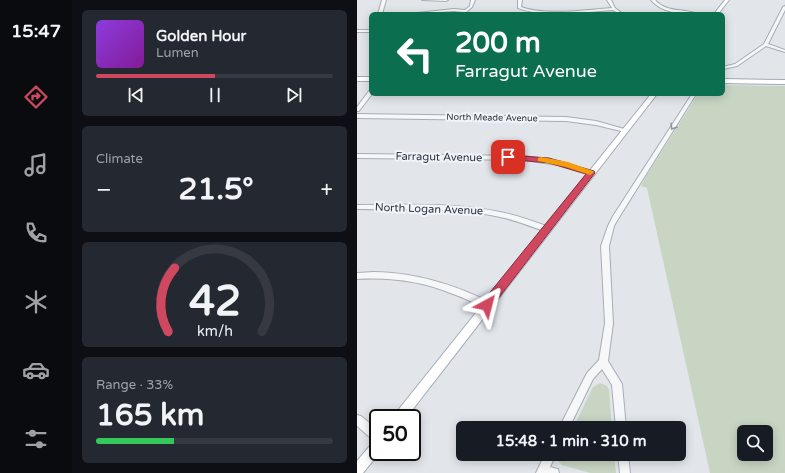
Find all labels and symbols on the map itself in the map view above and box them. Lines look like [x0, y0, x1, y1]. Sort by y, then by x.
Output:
street label: North Meade Avenue [446, 112, 538, 124]
one-way arrow [671, 123, 678, 130]
pin [491, 140, 525, 174]
street label: Farragut Avenue [396, 150, 482, 164]
street label: North Logan Avenue [375, 201, 483, 217]
position arrow [466, 284, 508, 326]
speed limit sign: 50 [369, 409, 421, 461]

